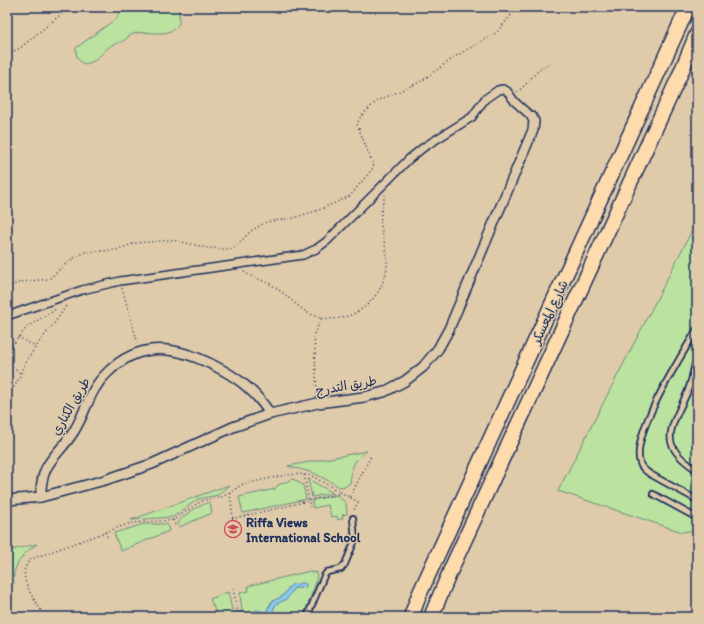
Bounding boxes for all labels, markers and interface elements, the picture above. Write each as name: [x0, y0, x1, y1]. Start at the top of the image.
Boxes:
street label: شارع المعسكر: [528, 278, 573, 348]
street label: طريق التدرج: [314, 373, 378, 400]
street label: طريق الكناري: [48, 375, 95, 439]
place label: Riffa Views International School: [246, 515, 361, 545]
school or university icon: Riffa Views International School: [223, 519, 243, 539]

